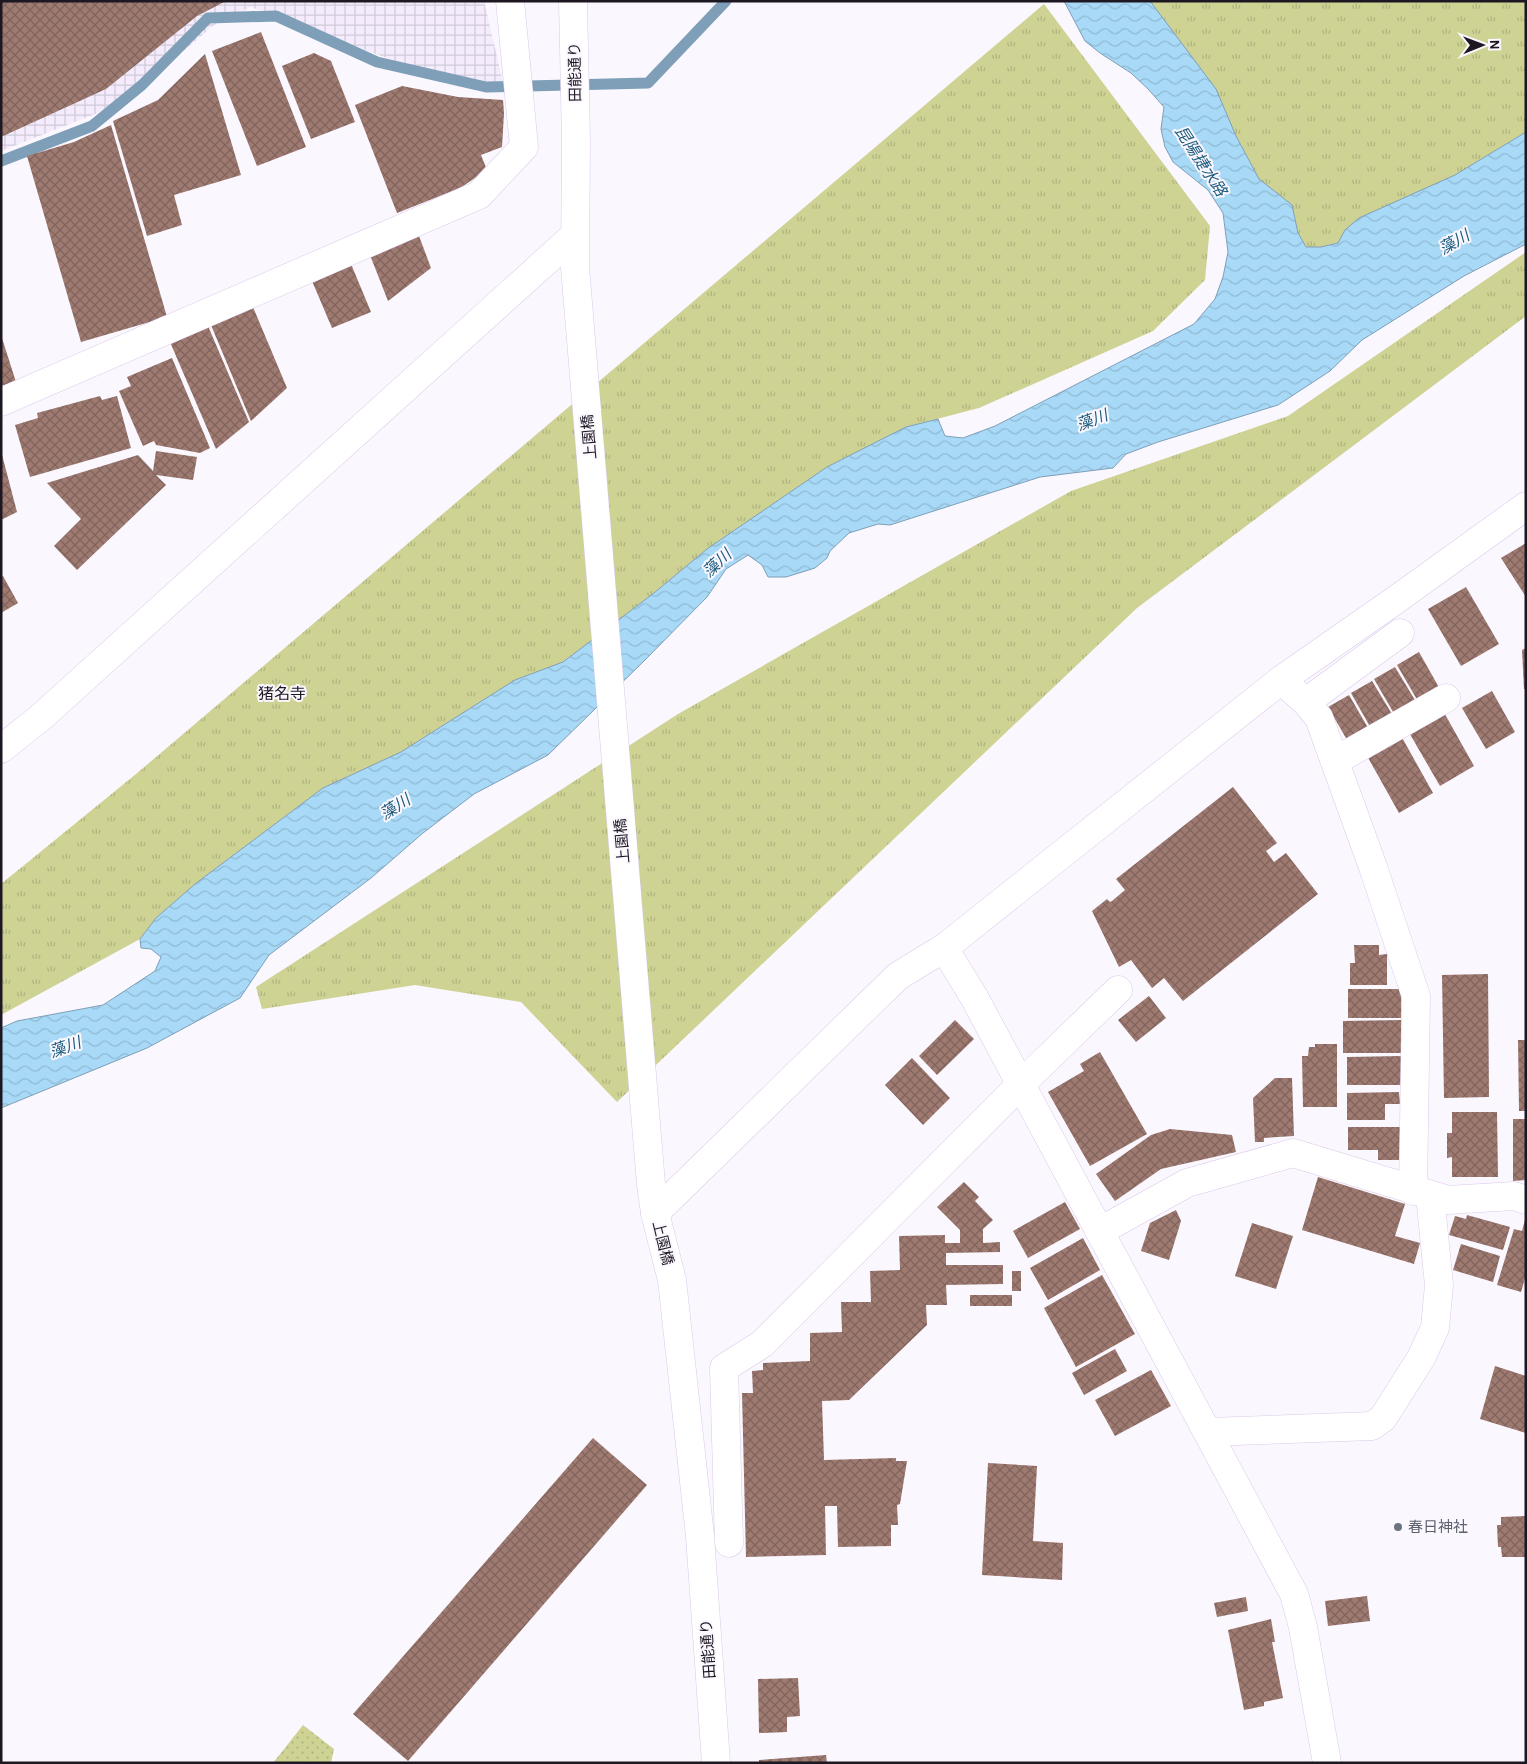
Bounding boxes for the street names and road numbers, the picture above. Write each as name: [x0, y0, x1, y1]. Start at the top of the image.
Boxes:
street label: 田能通り: [565, 42, 585, 102]
street label: 上園橋: [578, 414, 600, 460]
street label: 上園橋: [611, 818, 633, 864]
street label: 上園橋: [649, 1219, 677, 1267]
street label: 田能通り: [697, 1618, 719, 1680]

